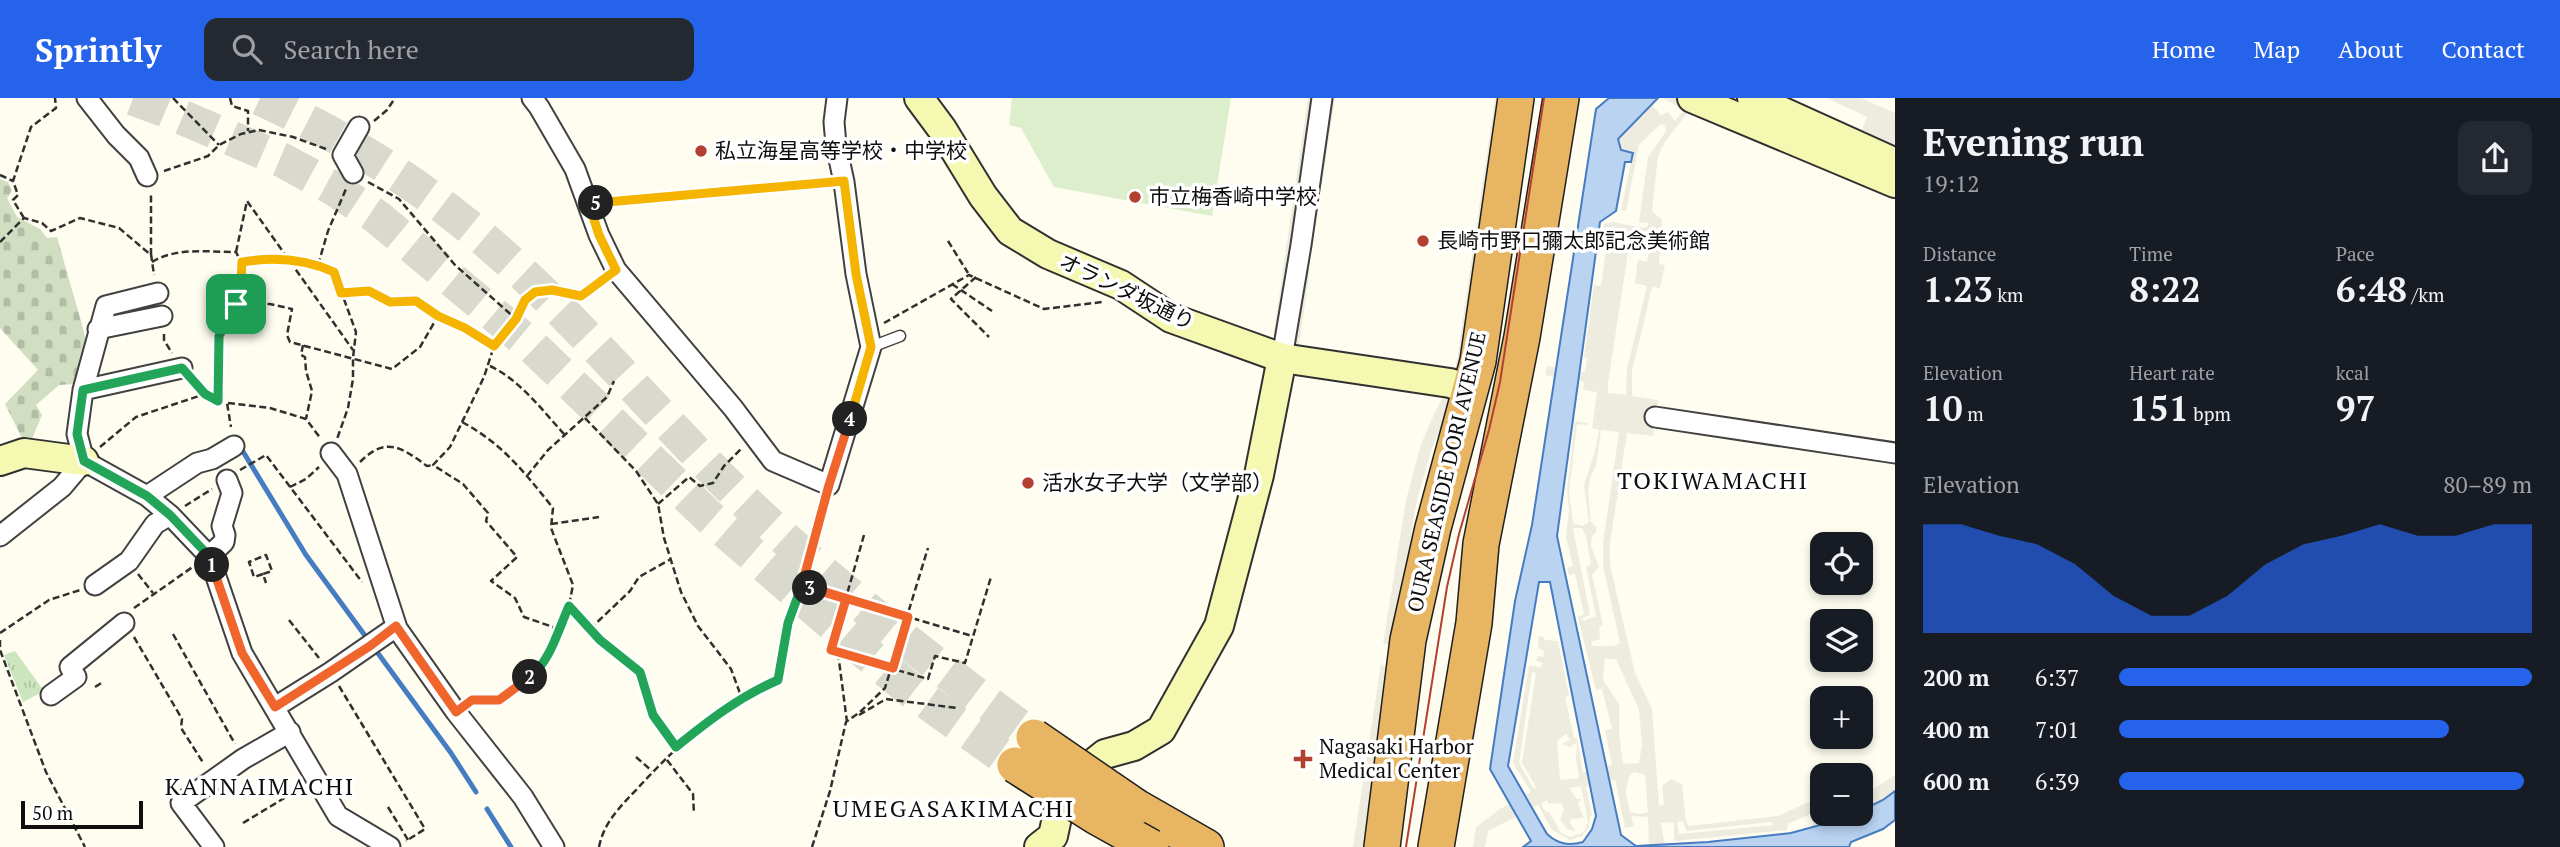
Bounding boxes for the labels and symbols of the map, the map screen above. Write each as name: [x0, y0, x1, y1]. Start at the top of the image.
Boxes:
place label: 私立海星高等学校・中学校: [715, 136, 967, 164]
marker: 私立海星高等学校・中学校: [693, 143, 709, 159]
place label: 市立梅香崎中学校: [1149, 182, 1317, 210]
pin: 5: [578, 186, 614, 220]
marker: 市立梅香崎中学校: [1127, 189, 1143, 205]
place label: 長崎市野口彌太郎記念美術館: [1437, 226, 1710, 254]
marker: 長崎市野口彌太郎記念美術館: [1415, 233, 1431, 249]
street label: オランダ坂通り: [1055, 246, 1200, 336]
pin: [206, 274, 266, 334]
street label: OURA SEASIDE DORI AVENUE: [1400, 329, 1492, 615]
pin: 4: [832, 402, 868, 436]
district label: TOKIWAMACHI: [1617, 464, 1809, 496]
place label: 活水女子大学（文学部）: [1042, 468, 1273, 496]
marker: 活水女子大学（文学部）: [1020, 475, 1036, 491]
pin: 1: [194, 547, 230, 582]
pin: 3: [792, 570, 828, 606]
pin: 2: [512, 660, 548, 694]
place label: Nagasaki Harbor Medical Center: [1319, 732, 1474, 784]
marker: Nagasaki Harbor Medical Center: [1293, 749, 1313, 769]
district label: KANNAIMACHI: [165, 770, 355, 802]
district label: UMEGASAKIMACHI: [833, 792, 1075, 824]
scale bar: [21, 798, 144, 830]

